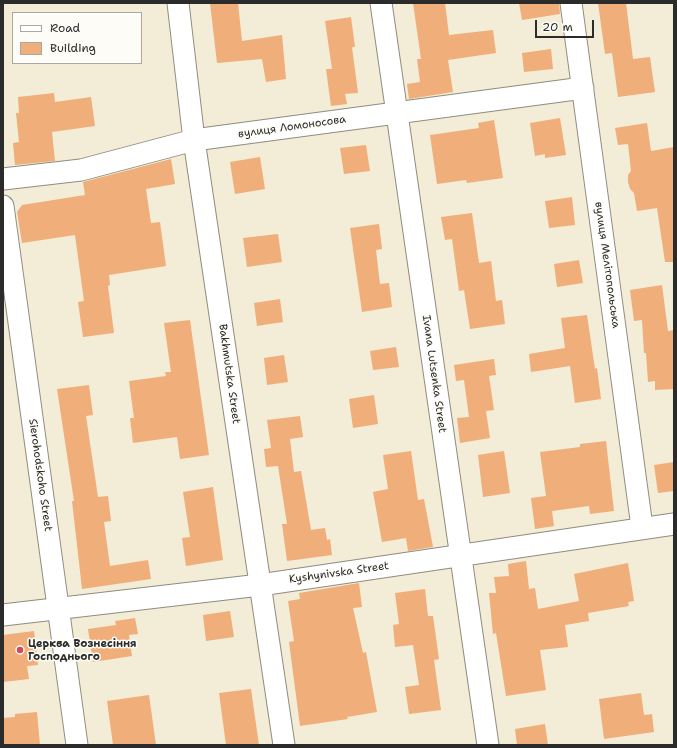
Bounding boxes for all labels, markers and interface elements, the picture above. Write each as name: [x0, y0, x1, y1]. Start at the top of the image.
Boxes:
legend: [12, 12, 142, 64]
scale bar: [537, 12, 596, 38]
text: 20 m: [542, 19, 573, 35]
text: Road: [50, 20, 80, 36]
text: Building: [50, 40, 96, 56]
street label: вулиця Ломоносова: [237, 113, 347, 141]
street label: вулиця Мелітопольська: [592, 201, 622, 329]
street label: Ivana Lutsenka Street: [419, 314, 449, 434]
street label: Bakhmutska Street: [215, 323, 243, 425]
street label: Sierohodskoho Street: [26, 418, 54, 532]
street label: Kyshynivska Street: [288, 559, 390, 587]
place label: Церква Вознесіння Господнього: [28, 637, 137, 663]
marker: Церква Вознесіння Господнього: [15, 645, 25, 655]

